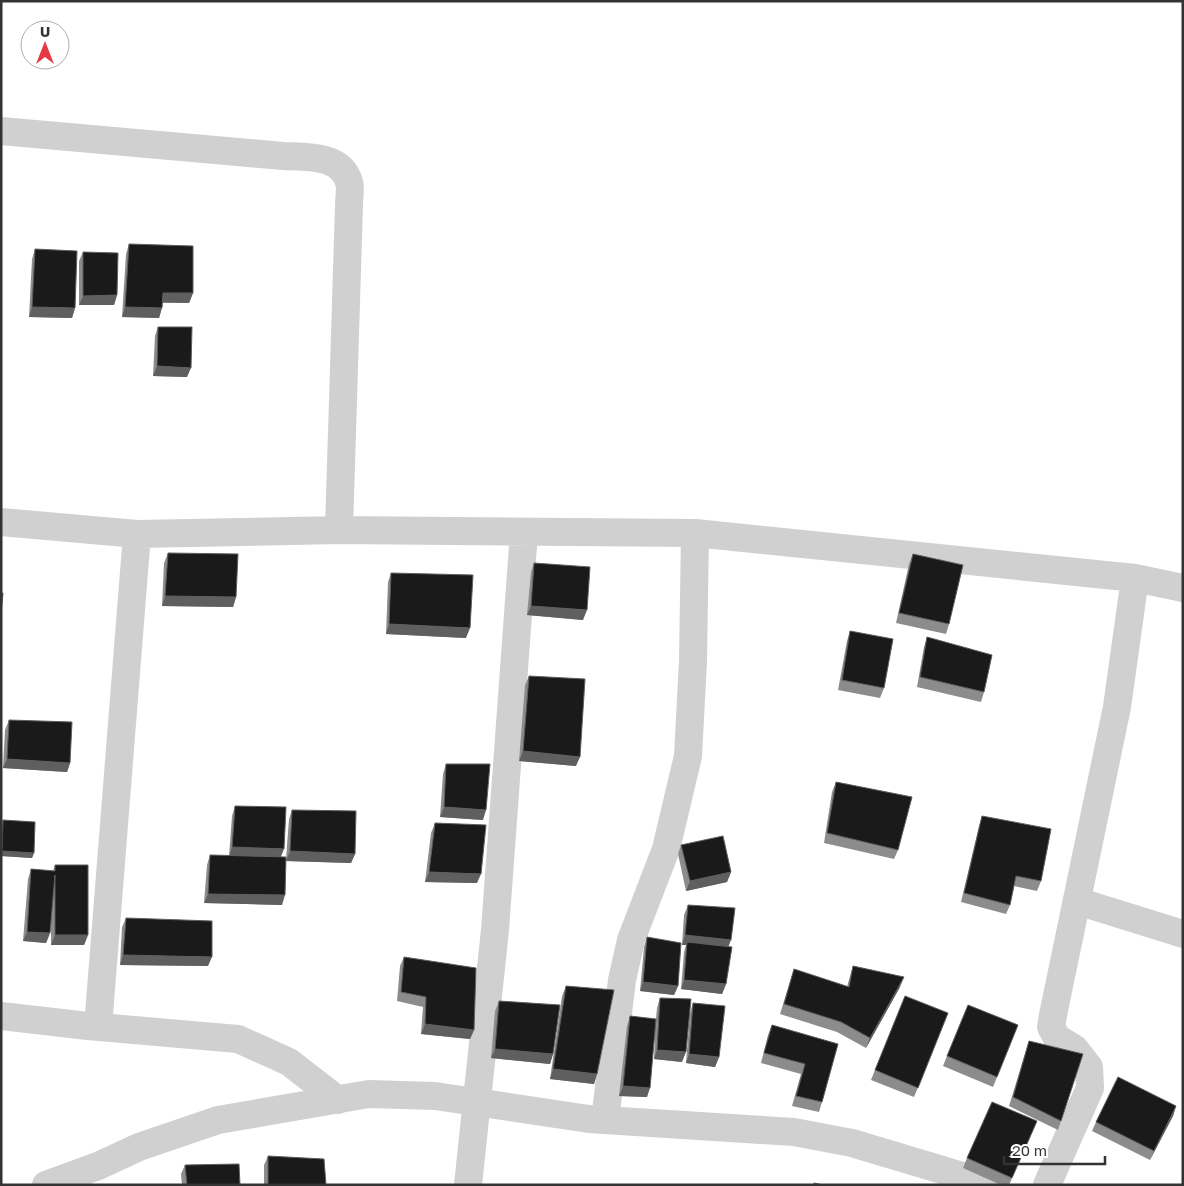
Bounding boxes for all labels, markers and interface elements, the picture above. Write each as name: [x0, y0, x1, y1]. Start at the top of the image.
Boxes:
north arrow: [20, 20, 70, 70]
text: U: [40, 23, 50, 40]
scale bar: [1004, 1134, 1105, 1166]
text: 20 m: [1012, 1141, 1047, 1159]

